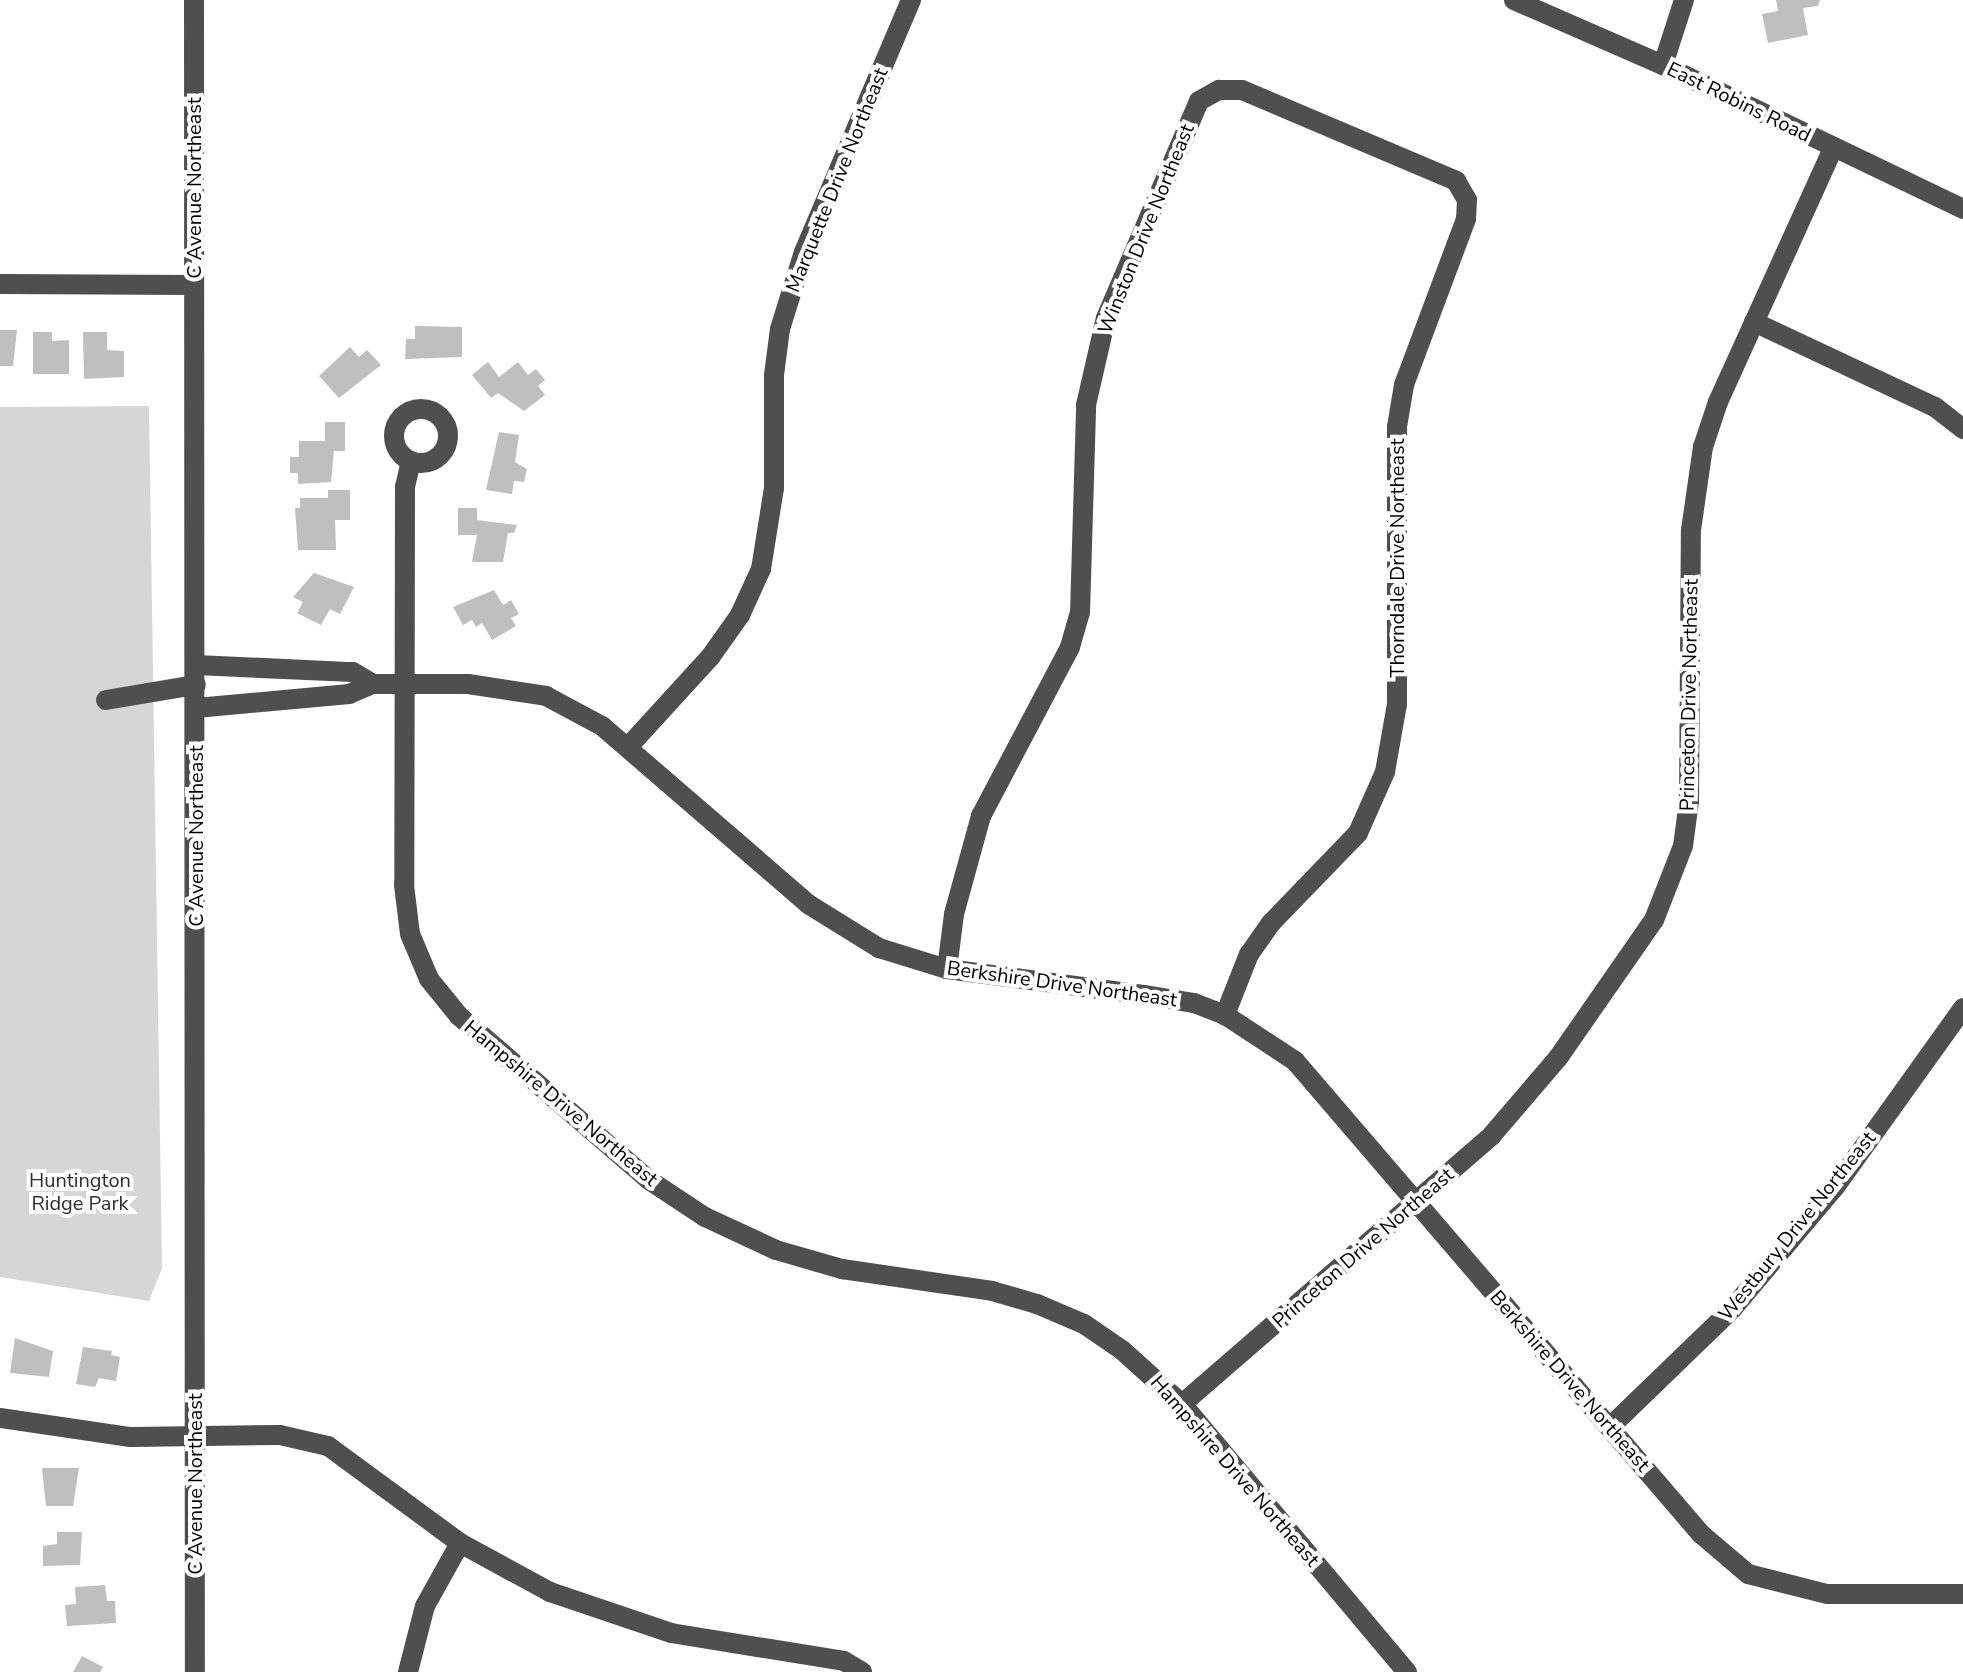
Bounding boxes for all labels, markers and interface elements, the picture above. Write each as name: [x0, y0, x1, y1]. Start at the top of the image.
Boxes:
street label: East Robins Road: [1663, 57, 1815, 147]
street label: Marquette Drive Northeast: [781, 64, 893, 296]
street label: C Avenue Northeast: [182, 97, 206, 279]
street label: Winston Drive Northeast: [1093, 120, 1199, 338]
street label: Thorndale Drive Northeast: [1385, 438, 1409, 678]
street label: Princeton Drive Northeast: [1675, 579, 1703, 811]
street label: C Avenue Northeast: [184, 745, 208, 927]
street label: Berkshire Drive Northeast: [946, 956, 1178, 1012]
street label: Hampshire Drive Northeast: [459, 1015, 663, 1191]
street label: Westbury Drive Northeast: [1713, 1127, 1881, 1325]
street label: Princeton Drive Northeast: [1268, 1163, 1458, 1333]
park label: Huntington Ridge Park: [29, 1169, 131, 1216]
street label: Berkshire Drive Northeast: [1485, 1286, 1655, 1476]
street label: Hampshire Drive Northeast: [1145, 1371, 1325, 1571]
street label: C Avenue Northeast: [183, 1393, 207, 1575]

